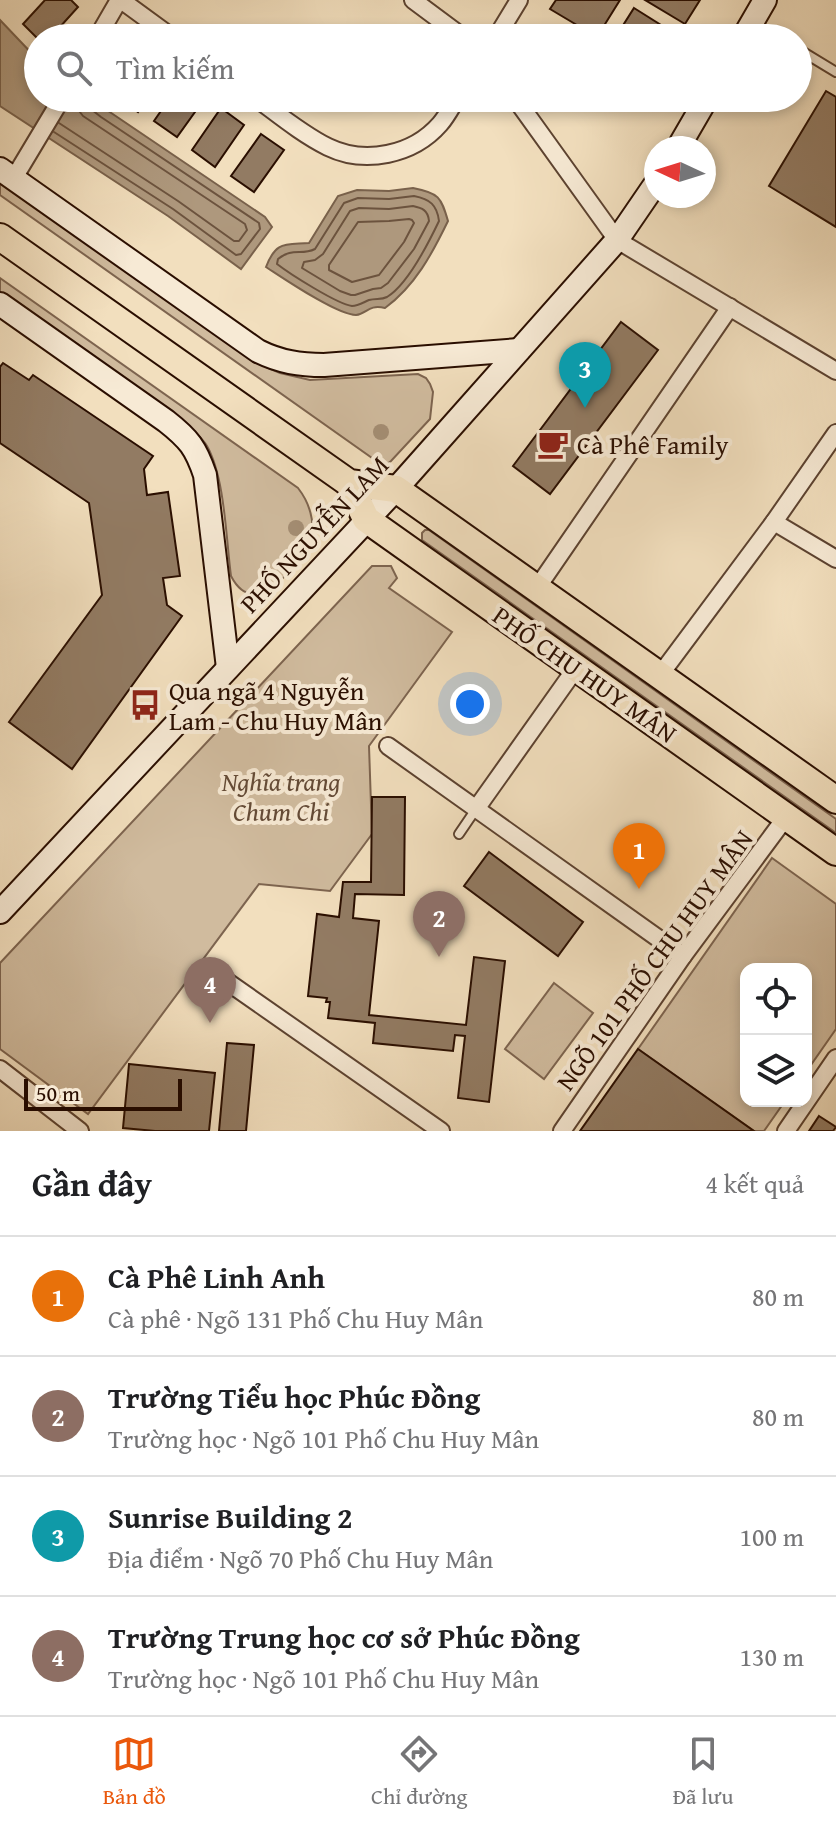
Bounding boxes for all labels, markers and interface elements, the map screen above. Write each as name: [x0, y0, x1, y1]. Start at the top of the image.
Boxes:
search box: [24, 24, 812, 112]
icon: search: [52, 46, 96, 90]
text: Tìm kiếm: [116, 46, 235, 90]
north arrow: [644, 136, 716, 208]
pin: 3: [559, 342, 611, 408]
place label: Cà Phê Family: [577, 425, 728, 464]
cafe icon: Cà Phê Family: [536, 427, 570, 461]
street label: PHỐ NGUYỄN LAM: [230, 446, 398, 622]
street label: PHỐ CHU HUY MÂN: [485, 596, 685, 752]
place label: Qua ngã 4 Nguyễn Lam - Chu Huy Mân: [169, 671, 383, 740]
your location: [450, 684, 490, 724]
bus stop icon: Qua ngã 4 Nguyễn Lam - Chu Huy Mân: [128, 688, 162, 722]
park label: Nghĩa trang Chum Chi: [221, 762, 341, 831]
pin: 1: [613, 823, 665, 889]
street label: NGÕ 101 PHỐ CHU HUY MÂN: [549, 824, 759, 1096]
pin: 2: [413, 891, 465, 957]
pin: 4: [184, 957, 236, 1023]
map controls: [740, 963, 812, 1107]
button: locate: [740, 963, 812, 1035]
button: layers: [740, 1035, 812, 1107]
scale bar: [24, 1075, 182, 1111]
text: 50 m: [36, 1077, 80, 1109]
text: Gần đây: [32, 1159, 152, 1208]
text: 4 kết quả: [705, 1164, 804, 1203]
text: Cà Phê Linh Anh: [108, 1255, 325, 1299]
text: 1: [51, 1277, 65, 1316]
text: 80 m: [752, 1277, 804, 1316]
text: Cà phê · Ngõ 131 Phố Chu Huy Mân: [108, 1299, 483, 1338]
text: Trường Tiểu học Phúc Đồng: [108, 1375, 480, 1419]
text: 2: [51, 1397, 65, 1436]
text: 80 m: [752, 1397, 804, 1436]
text: Trường học · Ngõ 101 Phố Chu Huy Mân: [108, 1419, 539, 1458]
text: Sunrise Building 2: [108, 1495, 353, 1539]
text: 3: [51, 1517, 65, 1556]
text: 100 m: [739, 1517, 804, 1556]
text: Địa điểm · Ngõ 70 Phố Chu Huy Mân: [108, 1539, 493, 1578]
text: Trường Trung học cơ sở Phúc Đồng: [108, 1615, 580, 1659]
text: 4: [51, 1637, 65, 1676]
text: 130 m: [739, 1637, 804, 1676]
text: Trường học · Ngõ 101 Phố Chu Huy Mân: [108, 1659, 539, 1698]
tab: Bản đồ: [103, 1732, 166, 1812]
tab: Chỉ đường: [371, 1732, 467, 1812]
tab: Đã lưu: [673, 1732, 733, 1812]

